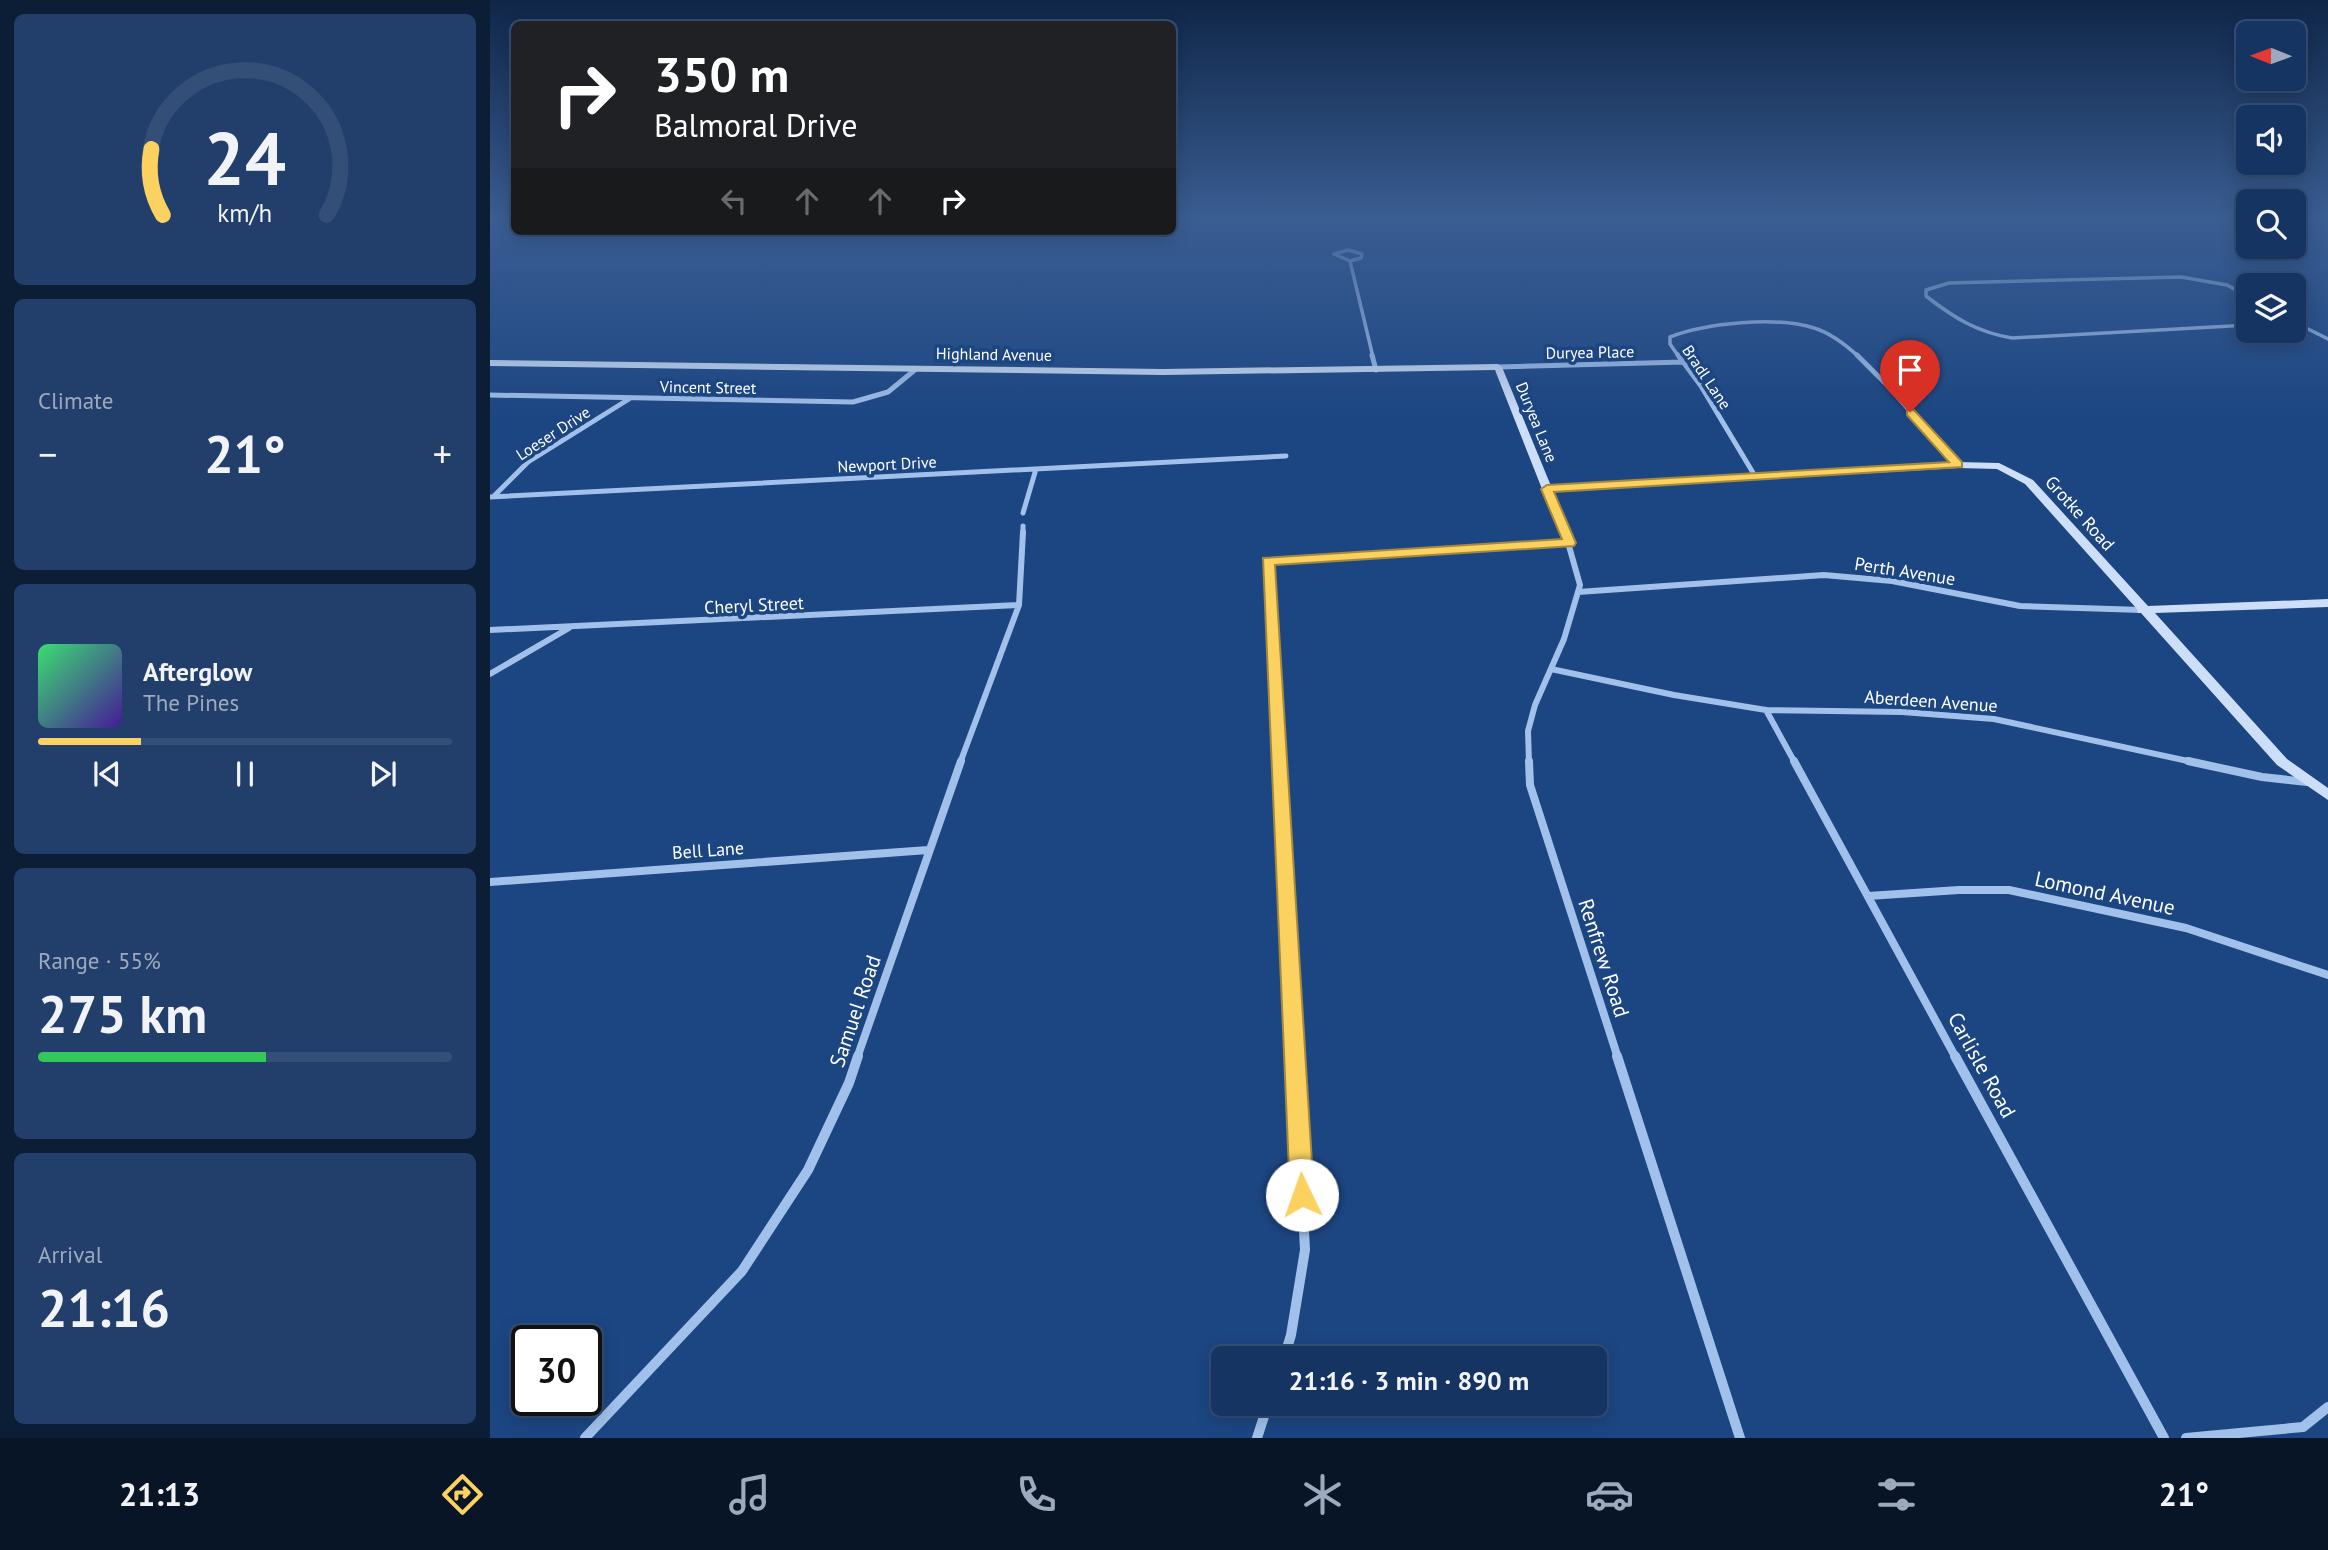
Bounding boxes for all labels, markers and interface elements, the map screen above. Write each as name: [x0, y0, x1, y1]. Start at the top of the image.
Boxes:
north arrow: [2236, 21, 2306, 91]
map controls: [2236, 21, 2306, 343]
text: 350 m: [654, 42, 789, 106]
icon: right: [539, 49, 630, 140]
text: Balmoral Drive: [654, 104, 857, 146]
button: sound: [2236, 105, 2306, 175]
text: 24: [204, 112, 286, 206]
icon: left: [715, 182, 753, 220]
icon: ahead: [788, 182, 826, 220]
icon: ahead: [861, 182, 899, 220]
icon: right: [934, 182, 972, 220]
button: search: [2236, 189, 2306, 259]
text: km/h: [218, 197, 272, 229]
button: layers: [2236, 273, 2306, 343]
pin: [1880, 340, 1940, 412]
street label: Duryea Place: [1545, 341, 1635, 363]
street label: Bradl Lane: [1678, 341, 1736, 413]
street label: Highland Avenue: [936, 343, 1052, 365]
icon: arrive: [1891, 351, 1929, 389]
street label: Vincent Street: [659, 376, 757, 398]
street label: Duryea Lane: [1512, 379, 1562, 465]
text: Climate: [38, 386, 113, 415]
street label: Loeser Drive: [512, 402, 594, 464]
text: 21°: [204, 420, 286, 487]
text: −: [38, 429, 57, 478]
text: +: [433, 429, 452, 478]
street label: Newport Drive: [837, 451, 937, 477]
street label: Grotke Road: [2040, 471, 2120, 555]
street label: Perth Avenue: [1853, 552, 1957, 590]
street label: Cheryl Street: [704, 591, 804, 619]
text: Afterglow: [143, 655, 252, 688]
street label: Aberdeen Avenue: [1864, 685, 1998, 717]
text: The Pines: [143, 688, 239, 717]
icon: previous: [88, 755, 126, 793]
icon: pause: [226, 755, 264, 793]
icon: next: [364, 755, 402, 793]
street label: Bell Lane: [671, 836, 745, 864]
street label: Lomond Avenue: [2033, 865, 2177, 921]
street label: Renfrew Road: [1572, 895, 1636, 1021]
text: Range · 55%: [38, 946, 161, 975]
street label: Samuel Road: [823, 951, 887, 1071]
text: 275 km: [38, 980, 207, 1047]
street label: Carlisle Road: [1942, 1007, 2022, 1123]
position arrow: [1265, 1158, 1339, 1232]
text: Arrival: [38, 1240, 102, 1269]
text: 21:16: [38, 1274, 170, 1341]
speed limit sign: 30: [511, 1325, 602, 1416]
text: 21:16 · 3 min · 890 m: [1289, 1364, 1529, 1397]
icon: directions: [438, 1470, 487, 1519]
icon: music: [725, 1470, 774, 1519]
icon: phone: [1012, 1470, 1061, 1519]
icon: climate: [1298, 1470, 1347, 1519]
icon: car: [1585, 1470, 1634, 1519]
icon: filters: [1872, 1470, 1921, 1519]
text: 21:13: [119, 1473, 200, 1515]
text: 21°: [2159, 1473, 2209, 1515]

